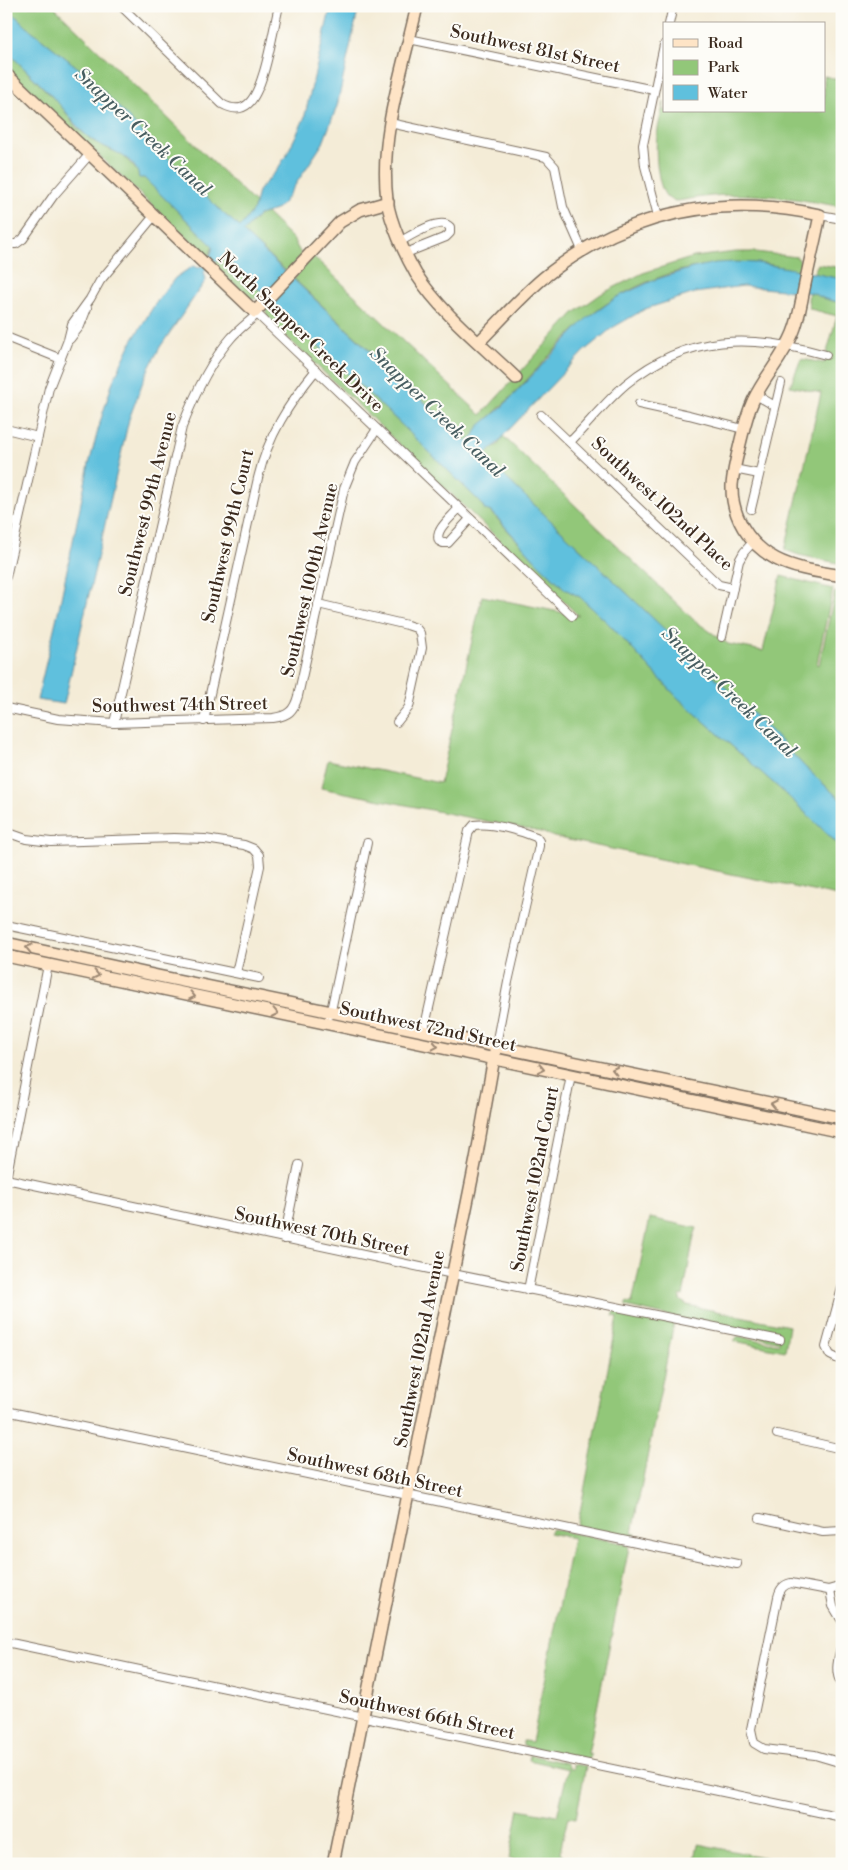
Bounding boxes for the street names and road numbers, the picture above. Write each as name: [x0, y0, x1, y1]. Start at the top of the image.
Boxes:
street label: Southwest 81st Street: [448, 20, 623, 78]
street label: North Snapper Creek Drive: [213, 247, 389, 417]
street label: Southwest 99th Avenue: [114, 409, 182, 599]
street label: Southwest 102nd Place: [586, 432, 738, 576]
street label: Southwest 99th Court: [197, 446, 259, 625]
street label: Southwest 100th Avenue: [276, 481, 344, 679]
street label: Southwest 74th Street: [92, 692, 269, 718]
street label: Southwest 72nd Street: [338, 997, 519, 1057]
street label: Southwest 102nd Court: [506, 1084, 564, 1274]
street label: Southwest 70th Street: [233, 1202, 412, 1262]
street label: Southwest 102nd Avenue: [390, 1248, 450, 1450]
street label: Southwest 68th Street: [285, 1443, 466, 1503]
street label: Southwest 66th Street: [337, 1685, 518, 1745]

